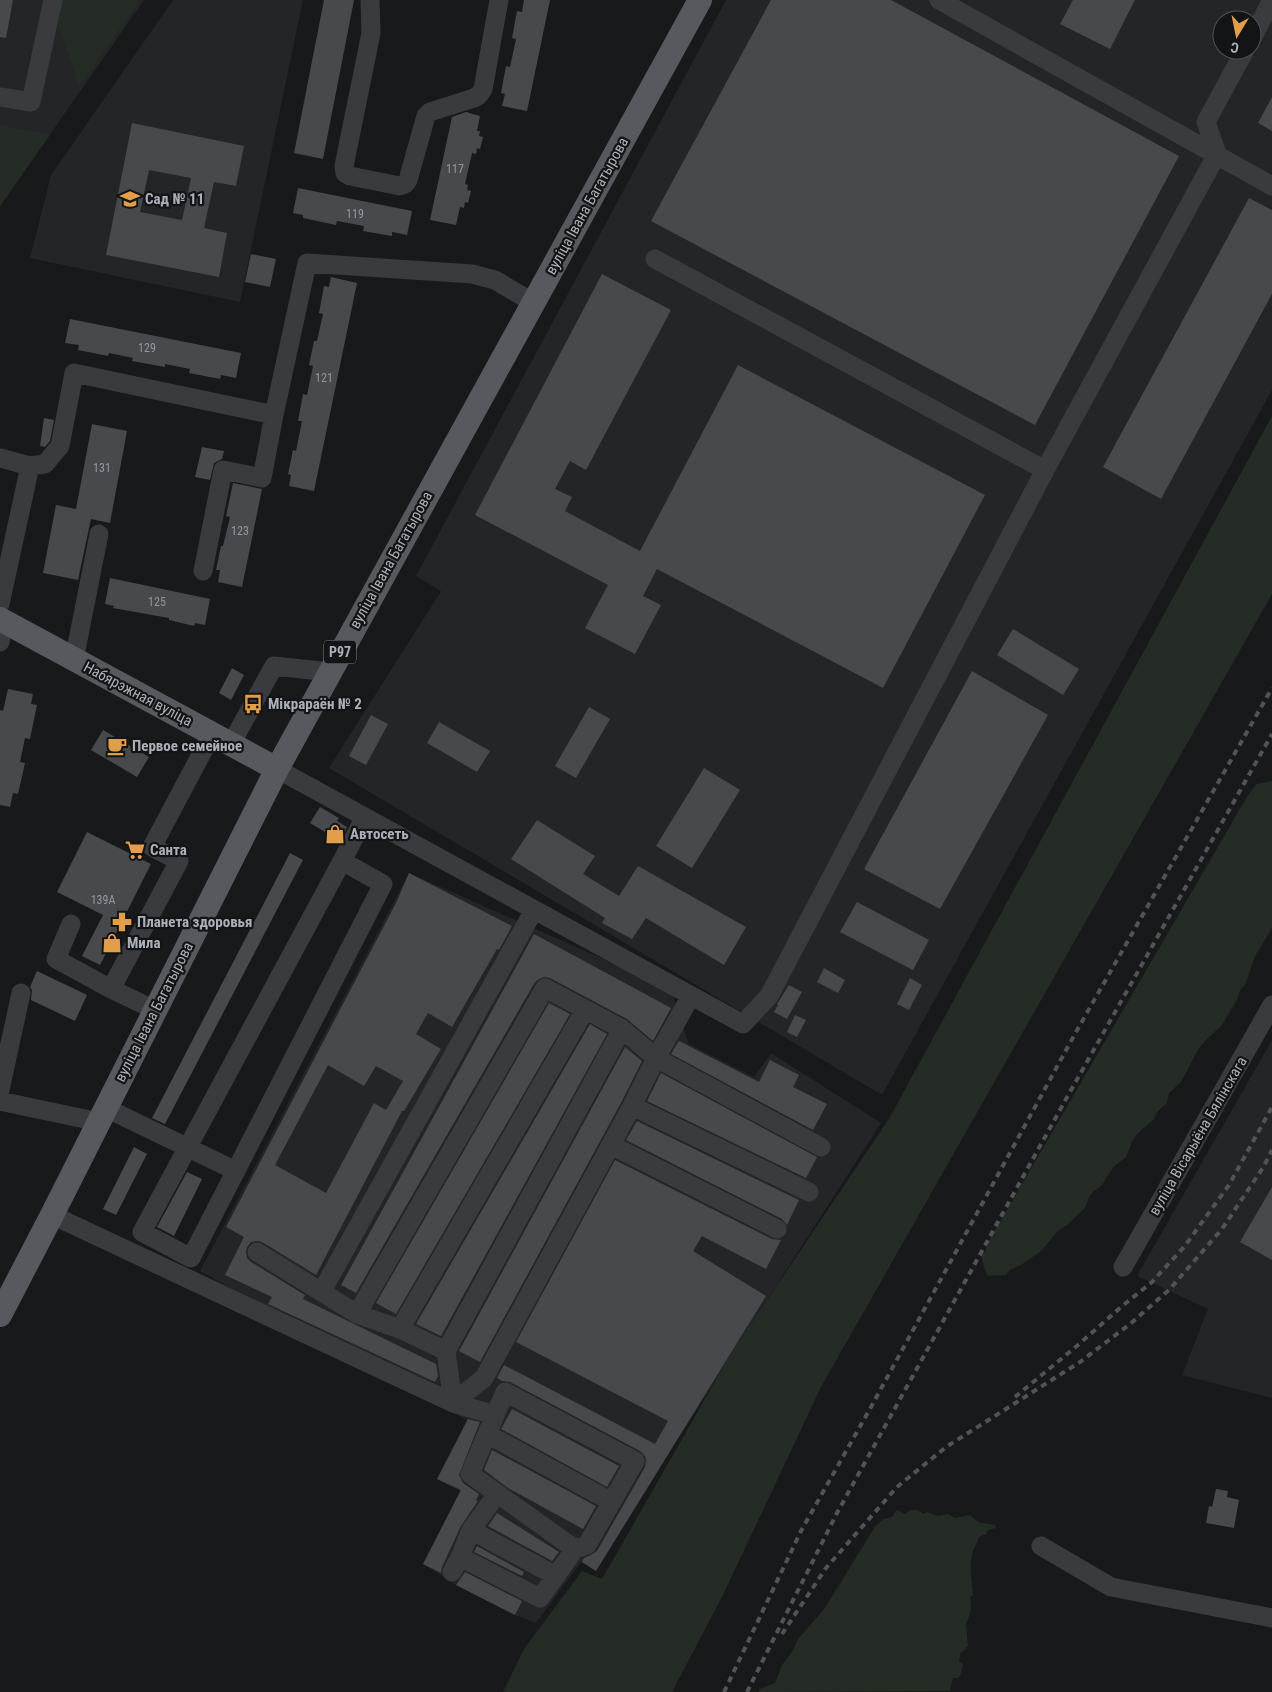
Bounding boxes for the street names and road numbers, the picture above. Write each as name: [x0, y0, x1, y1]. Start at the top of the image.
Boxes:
street label: вуліца Івана Багатырова: [542, 134, 632, 278]
street label: вуліца Івана Багатырова: [346, 488, 436, 632]
road number: Р97: [324, 640, 356, 664]
street label: Набярэжная вуліца: [81, 658, 195, 730]
street label: вуліца Івана Багатырова: [111, 939, 197, 1085]
street label: вуліца Вісарыёна Бялінскага: [1145, 1054, 1251, 1218]

